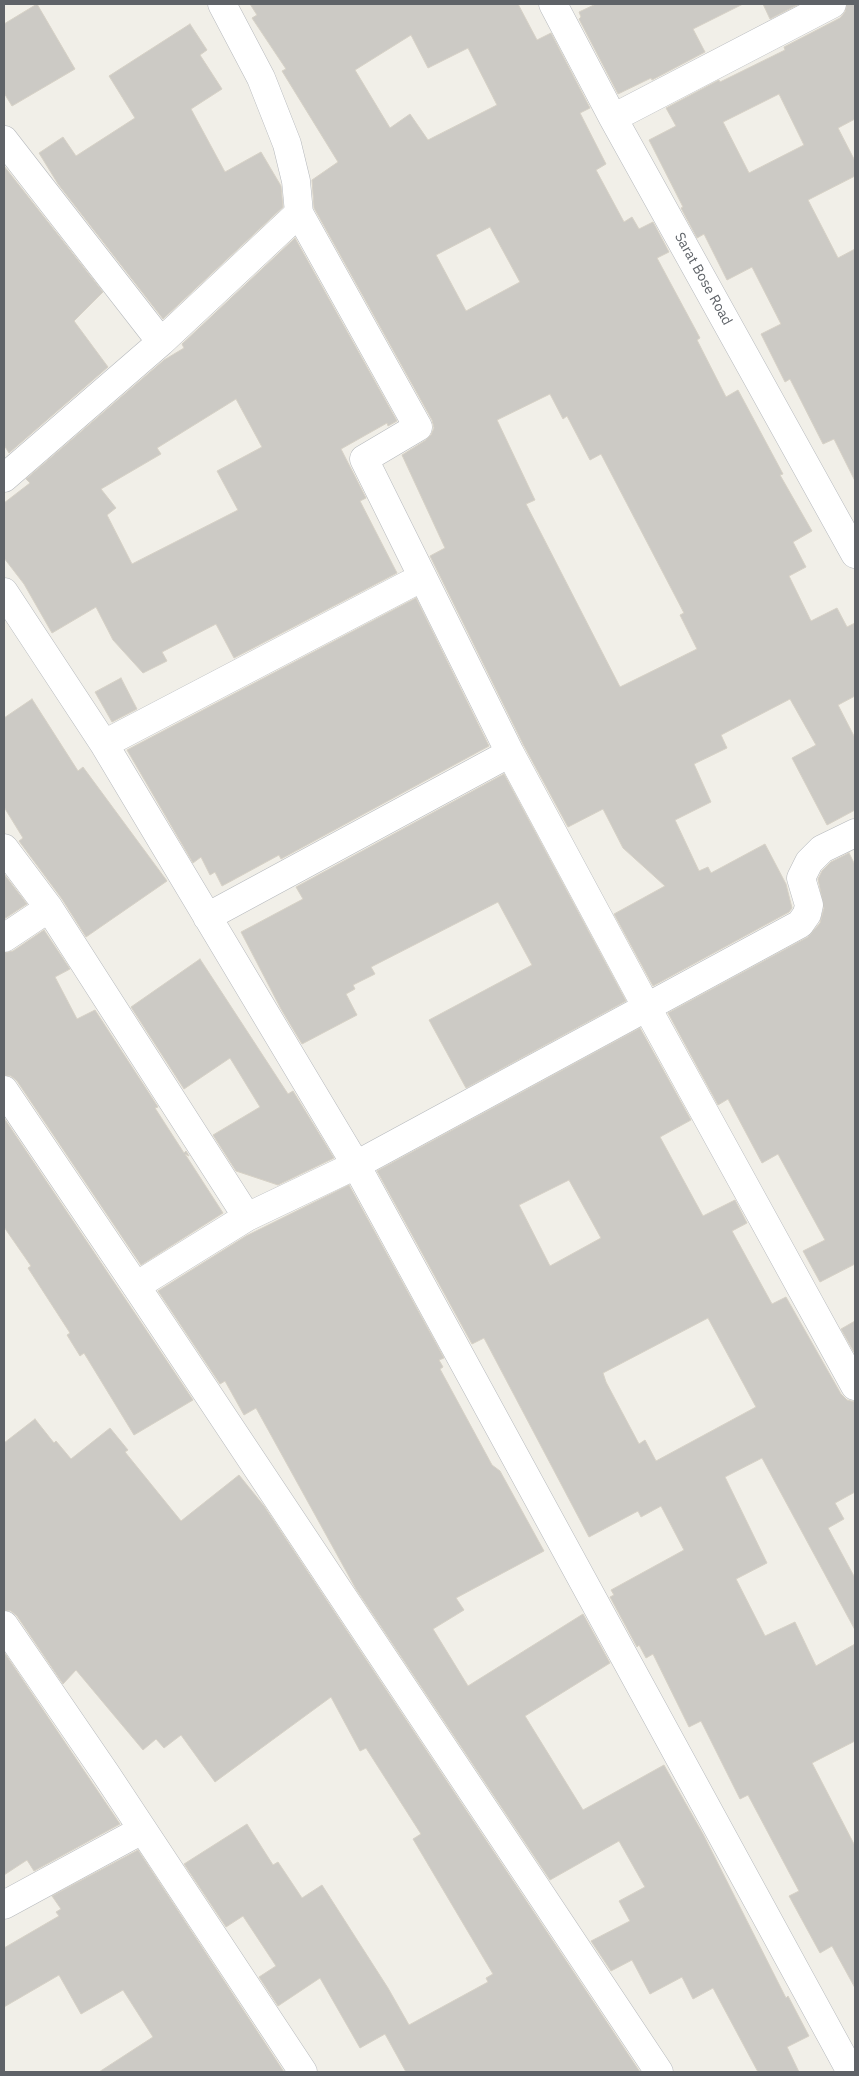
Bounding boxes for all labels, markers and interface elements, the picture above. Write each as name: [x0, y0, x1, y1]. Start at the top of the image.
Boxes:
street label: Sarat Bose Road: [671, 230, 735, 328]

